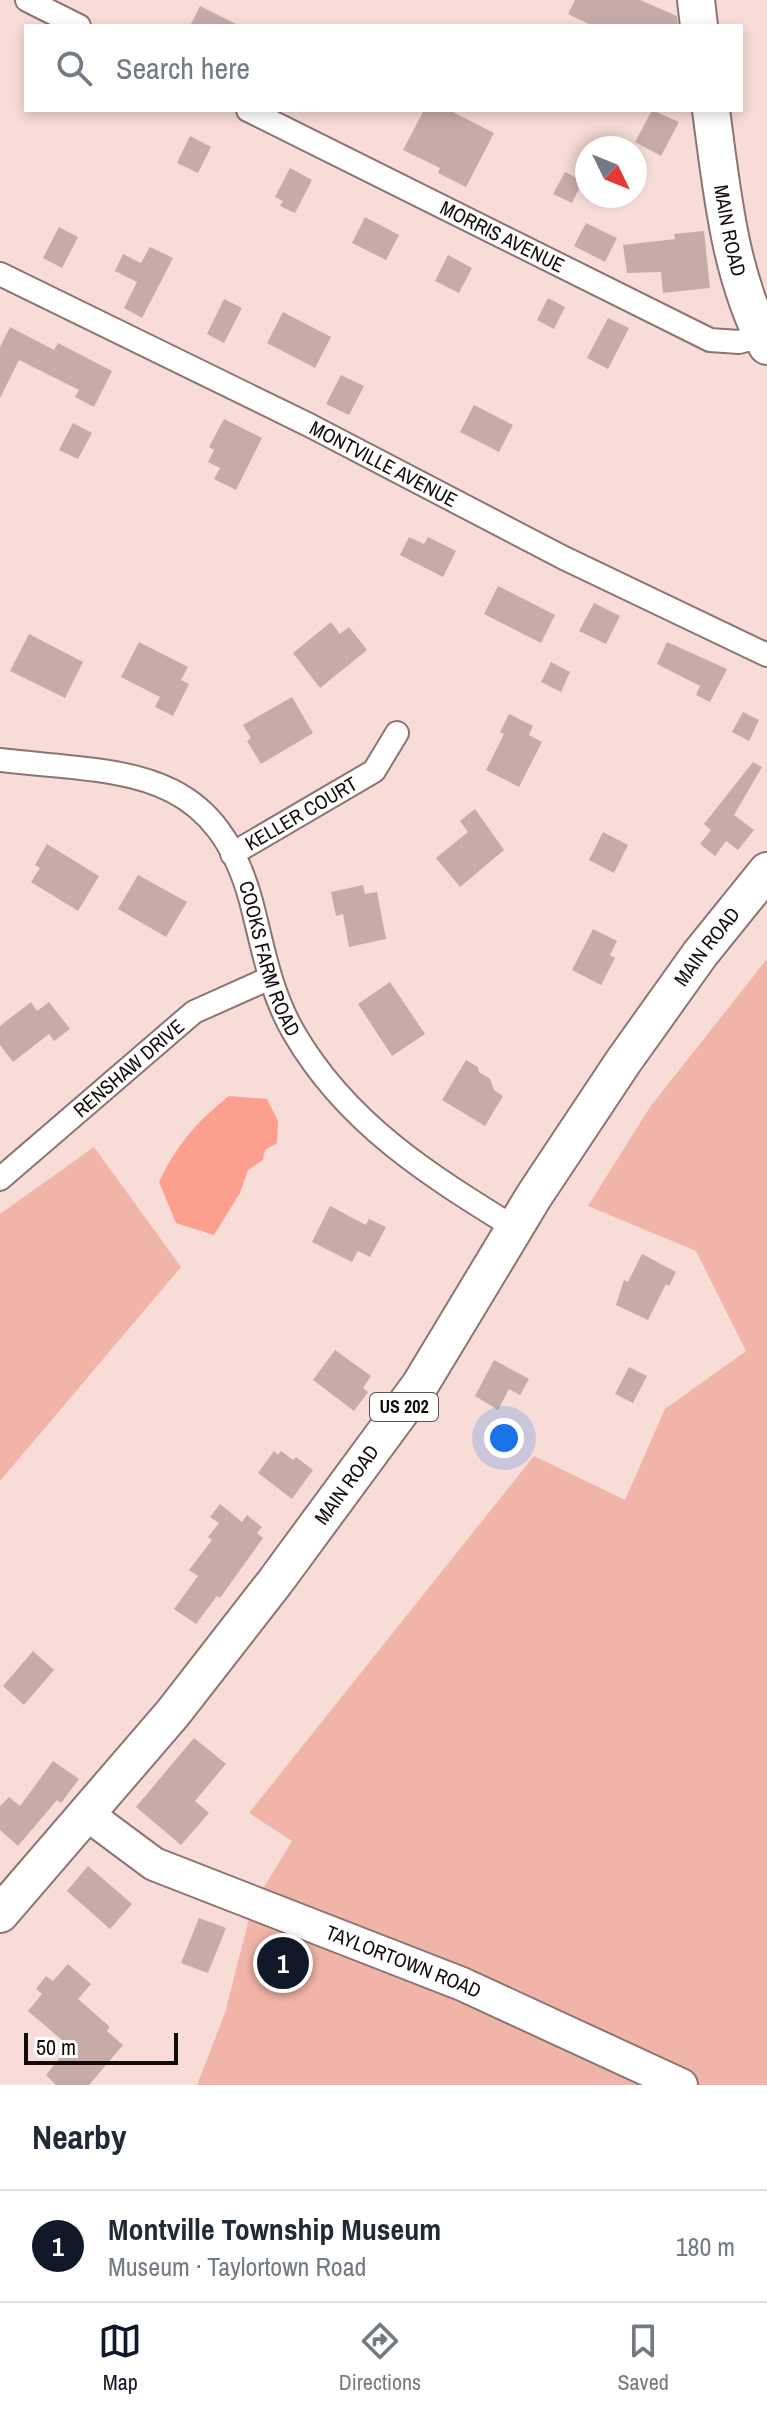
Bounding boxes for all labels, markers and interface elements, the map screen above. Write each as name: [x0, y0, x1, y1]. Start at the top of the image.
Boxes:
search box: [24, 24, 743, 112]
icon: search: [52, 46, 96, 90]
text: Search here: [116, 48, 250, 88]
north arrow: [575, 136, 647, 208]
street label: MAIN ROAD: [708, 183, 753, 279]
street label: MORRIS AVENUE: [436, 194, 569, 278]
street label: MONTVILLE AVENUE: [305, 414, 462, 513]
street label: KELLER COURT: [240, 770, 362, 857]
street label: COOKS FARM ROAD: [233, 877, 307, 1041]
street label: MAIN ROAD: [667, 901, 746, 991]
street label: RENSHAW DRIVE: [67, 1012, 190, 1123]
road number: US 202: [370, 1393, 438, 1421]
your location: [484, 1418, 524, 1458]
street label: MAIN ROAD: [308, 1439, 385, 1530]
street label: TAYLORTOWN ROAD: [322, 1918, 486, 2004]
pin: 1: [257, 1933, 309, 1993]
scale bar: [24, 2029, 178, 2065]
text: 50 m: [36, 2032, 76, 2062]
text: Nearby: [32, 2114, 127, 2160]
text: Montville Township Museum: [108, 2209, 441, 2249]
text: 1: [52, 2229, 64, 2264]
text: 180 m: [676, 2229, 735, 2264]
text: Museum · Taylortown Road: [108, 2249, 366, 2284]
tab: Map: [98, 2319, 142, 2397]
tab: Directions: [339, 2319, 421, 2397]
tab: Saved: [618, 2319, 669, 2397]

